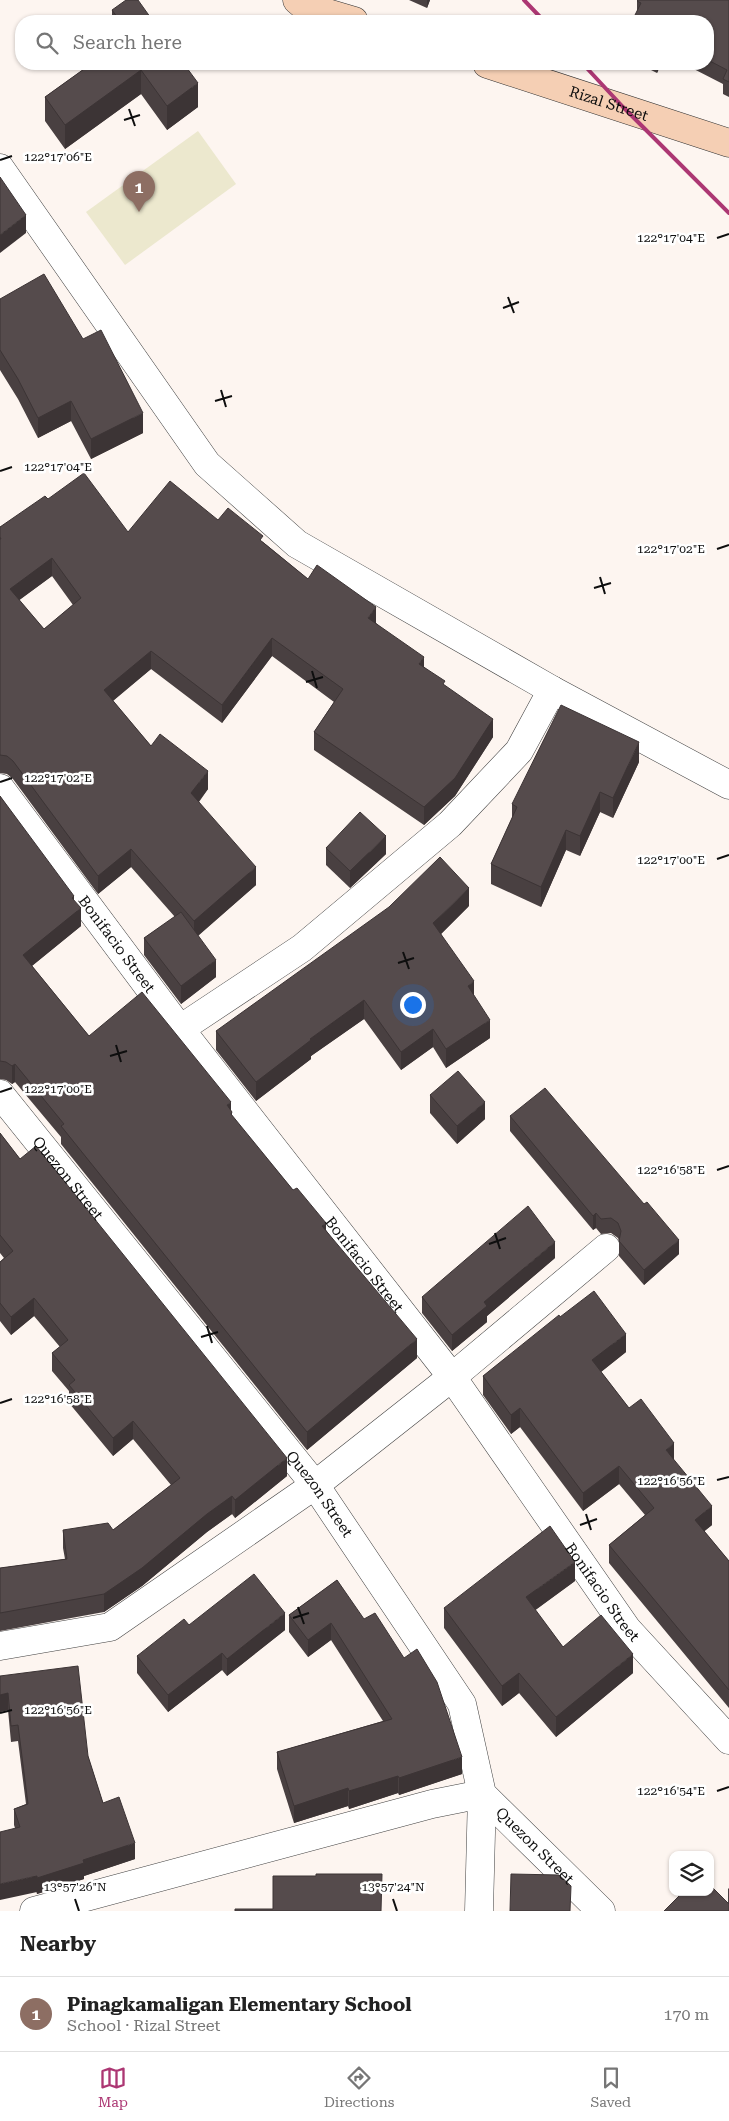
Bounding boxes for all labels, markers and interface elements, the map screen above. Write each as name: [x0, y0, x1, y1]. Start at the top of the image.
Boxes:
search box: [15, 15, 714, 70]
icon: search: [33, 29, 61, 57]
text: Search here: [73, 31, 182, 54]
street label: Rizal Street: [567, 82, 651, 125]
text: 122°17'06"E: [24, 150, 92, 164]
pin: 1: [123, 171, 155, 212]
text: 122°17'04"E: [637, 231, 705, 245]
text: 122°17'04"E: [24, 460, 92, 474]
text: 122°17'02"E: [637, 542, 705, 556]
text: 122°17'02"E: [24, 771, 92, 785]
text: 122°17'00"E: [637, 853, 705, 867]
street label: Bonifacio Street: [75, 892, 159, 997]
your location: [400, 992, 426, 1018]
text: 122°17'00"E: [24, 1082, 92, 1096]
street label: Quezon Street: [29, 1133, 107, 1224]
text: 122°16'58"E: [637, 1163, 705, 1177]
street label: Bonifacio Street: [321, 1213, 408, 1317]
text: 122°16'58"E: [24, 1392, 92, 1406]
street label: Quezon Street: [282, 1447, 357, 1541]
text: 122°16'56"E: [637, 1474, 705, 1488]
street label: Bonifacio Street: [561, 1540, 643, 1646]
text: 122°16'56"E: [24, 1703, 92, 1717]
text: 122°16'54"E: [637, 1784, 705, 1798]
street label: Quezon Street: [492, 1804, 578, 1888]
map controls: [669, 1851, 714, 1896]
button: layers: [669, 1851, 714, 1896]
text: 13°57'26"N: [43, 1880, 107, 1894]
text: 13°57'24"N: [361, 1880, 425, 1894]
text: Nearby: [20, 1932, 96, 1956]
text: Pinagkamaligan Elementary School: [67, 1993, 411, 2016]
text: 1: [32, 2005, 40, 2024]
text: 170 m: [663, 2005, 709, 2024]
text: School · Rizal Street: [67, 2016, 221, 2035]
tab: Map: [98, 2064, 128, 2110]
tab: Directions: [324, 2064, 394, 2110]
tab: Saved: [590, 2064, 631, 2110]

